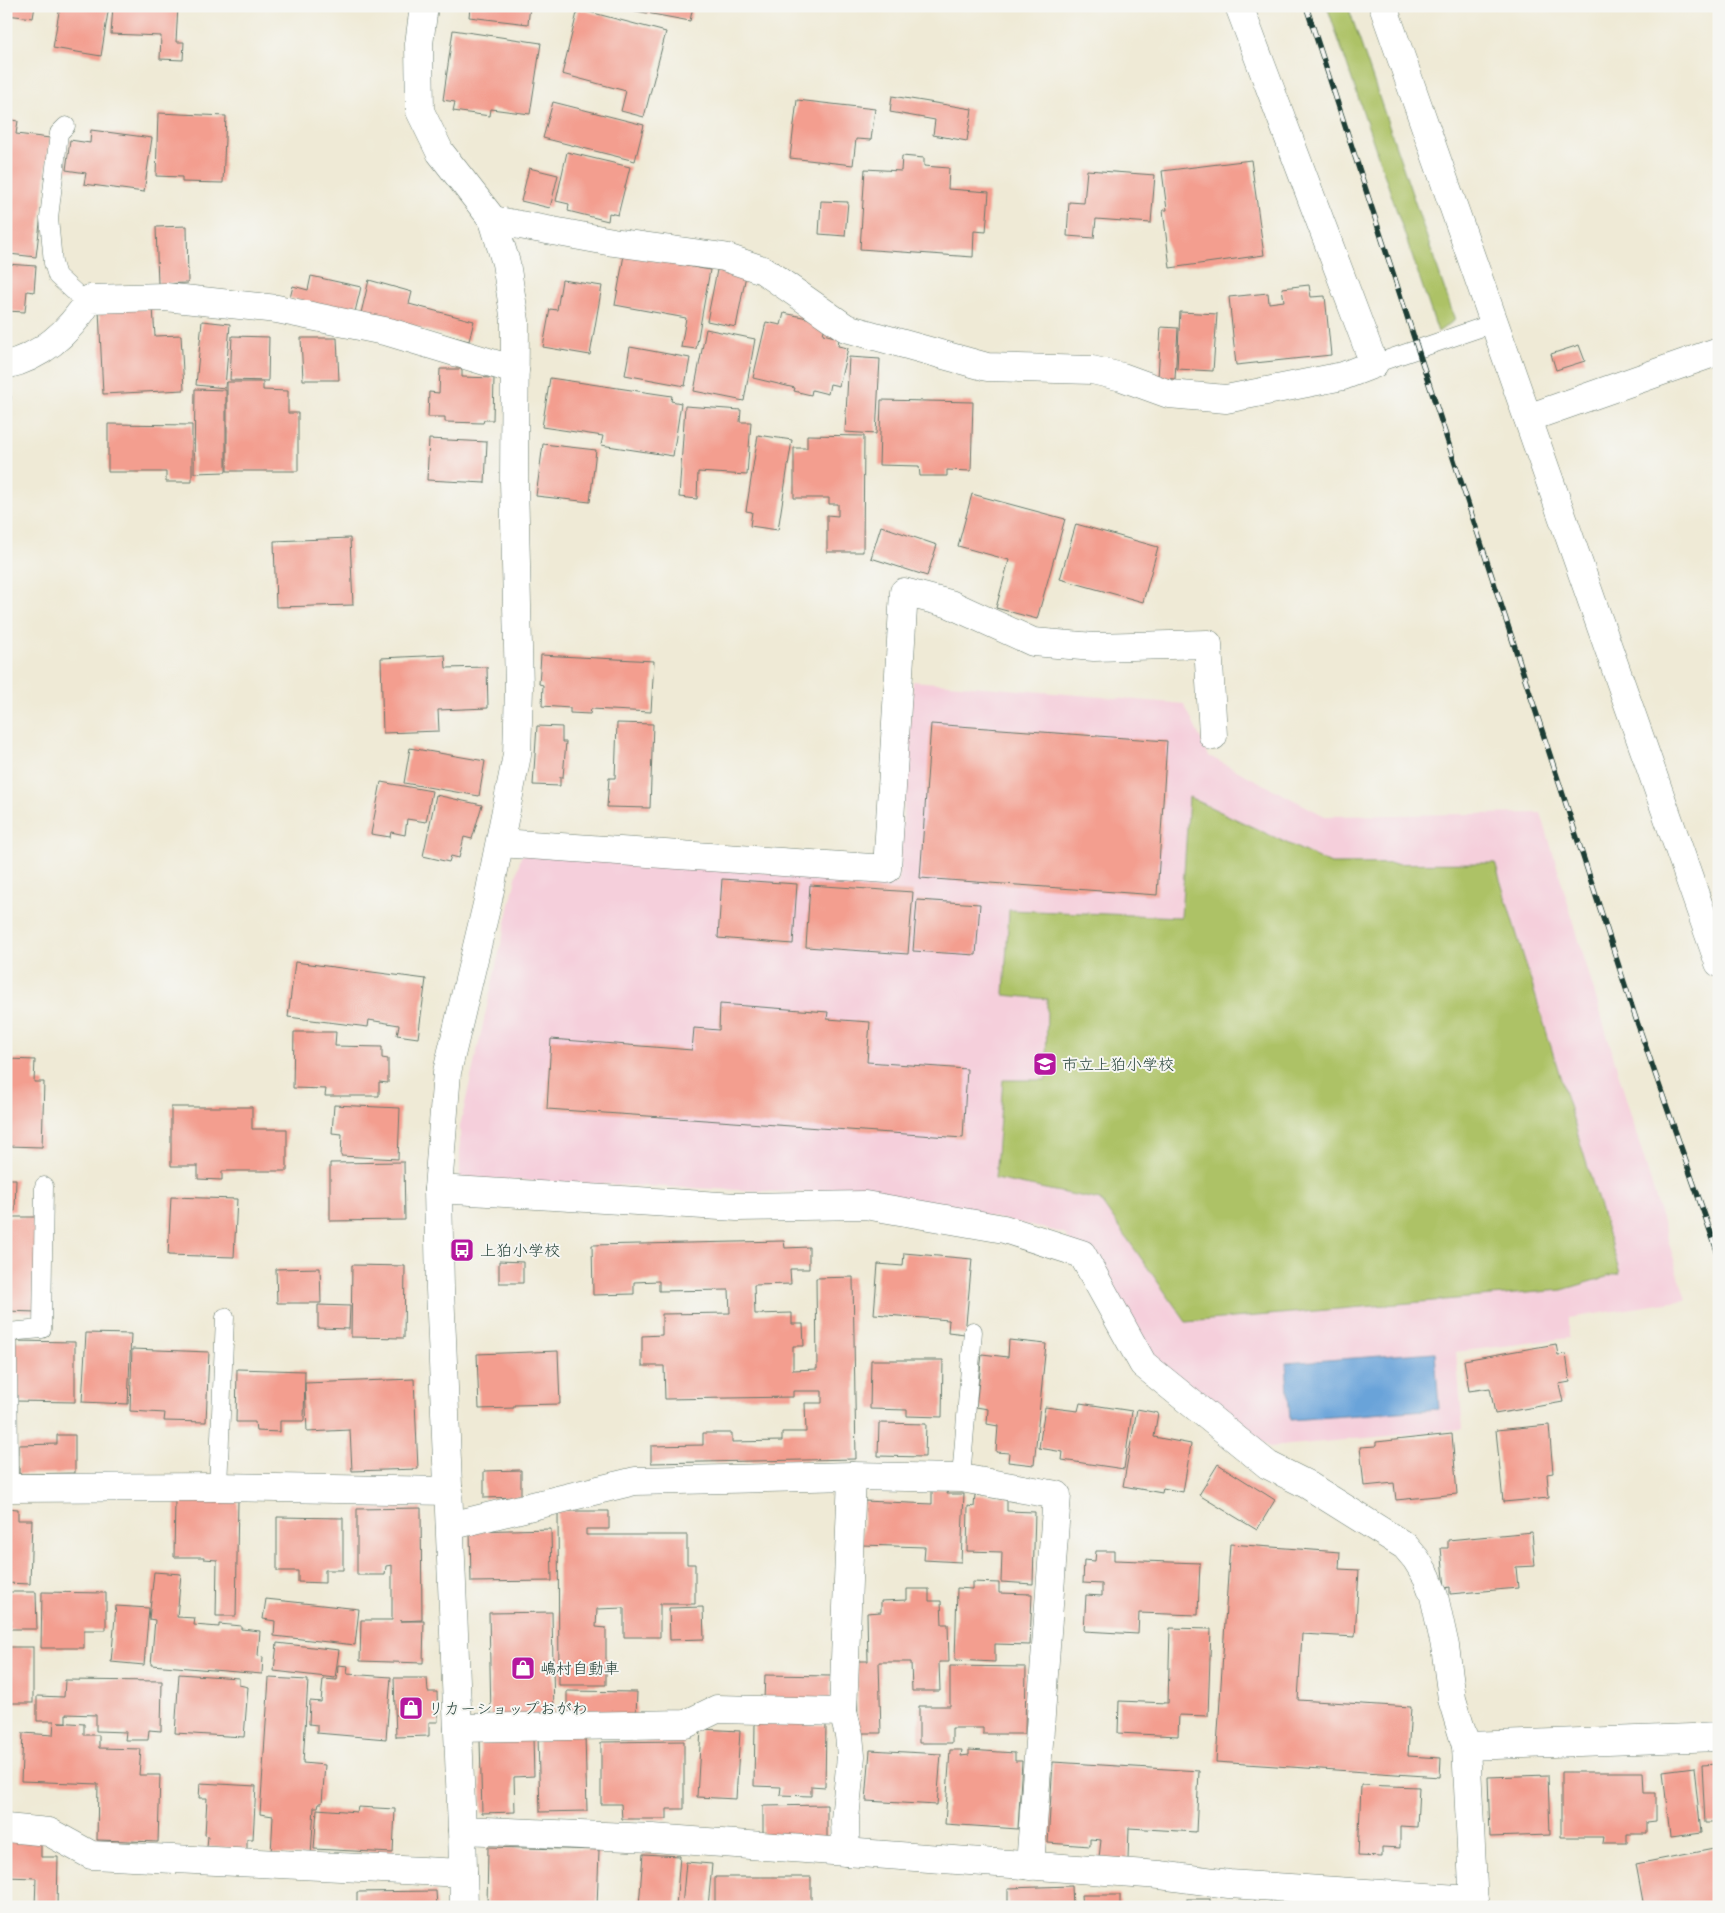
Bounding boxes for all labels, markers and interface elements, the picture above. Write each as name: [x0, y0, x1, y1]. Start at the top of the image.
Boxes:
school or university icon: 市立上狛小学校: [1032, 1051, 1058, 1077]
place label: 市立上狛小学校: [1062, 1055, 1174, 1075]
bus stop icon: 上狛小学校: [449, 1237, 475, 1263]
place label: 上狛小学校: [480, 1241, 560, 1261]
shop icon: 嶋村自動車: [510, 1655, 536, 1681]
place label: 嶋村自動車: [540, 1659, 620, 1679]
shop icon: リカーショップおがわ: [398, 1695, 424, 1721]
place label: リカーショップおがわ: [428, 1699, 588, 1719]

